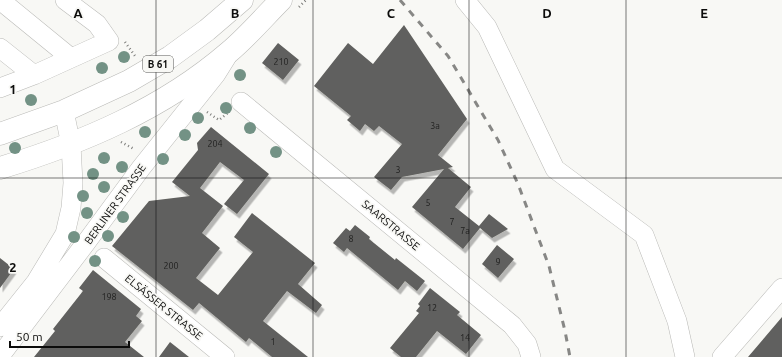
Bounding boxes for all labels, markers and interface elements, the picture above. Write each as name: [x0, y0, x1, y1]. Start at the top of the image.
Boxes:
text: A: [73, 6, 83, 20]
text: B: [231, 6, 240, 20]
text: C: [387, 6, 396, 20]
text: D: [542, 6, 552, 20]
text: E: [700, 6, 708, 20]
road number: B 61: [143, 56, 173, 72]
house number: 210: [273, 57, 289, 67]
text: 1: [9, 82, 17, 96]
house number: 3a: [430, 121, 440, 131]
house number: 204: [207, 139, 223, 149]
street label: BERLINER STRASSE: [82, 162, 148, 246]
house number: 3: [395, 165, 401, 175]
street label: SAARSTRASSE: [360, 197, 422, 253]
house number: 5: [425, 198, 431, 208]
house number: 7: [449, 217, 455, 227]
house number: 7a: [460, 226, 470, 236]
house number: 8: [348, 234, 354, 244]
house number: 9: [495, 257, 501, 267]
text: 2: [9, 260, 17, 274]
house number: 200: [163, 261, 179, 271]
street label: ELSÄSSER STRASSE: [123, 272, 205, 342]
house number: 198: [101, 292, 117, 302]
house number: 12: [427, 303, 437, 313]
scale bar: [10, 323, 129, 349]
text: 50 m: [16, 330, 43, 343]
house number: 14: [460, 333, 470, 343]
house number: 1: [270, 337, 276, 347]

